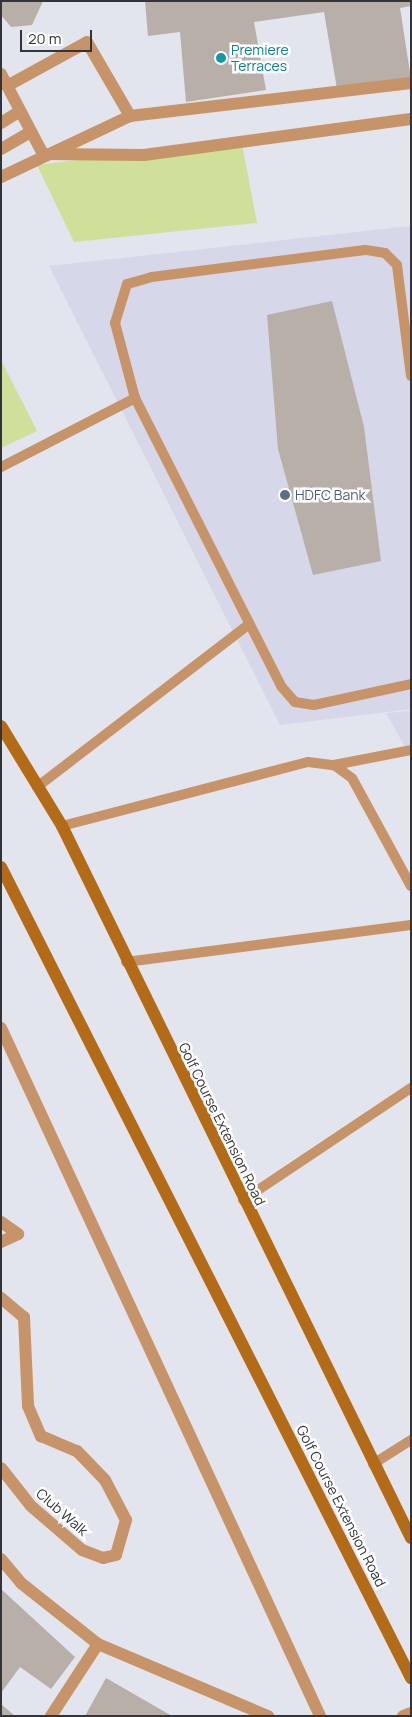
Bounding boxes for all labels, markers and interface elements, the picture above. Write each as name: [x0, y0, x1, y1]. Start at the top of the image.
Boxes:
scale bar: [22, 20, 95, 52]
text: 20 m: [28, 28, 61, 49]
place label: Premiere Terraces: [231, 42, 289, 74]
marker: Premiere Terraces: [215, 52, 227, 64]
place label: HDFC Bank: [295, 487, 365, 503]
marker: HDFC Bank: [279, 489, 291, 501]
street label: Golf Course Extension Road: [175, 1040, 269, 1208]
street label: Golf Course Extension Road: [293, 1422, 389, 1590]
street label: Club Walk: [33, 1485, 91, 1539]

